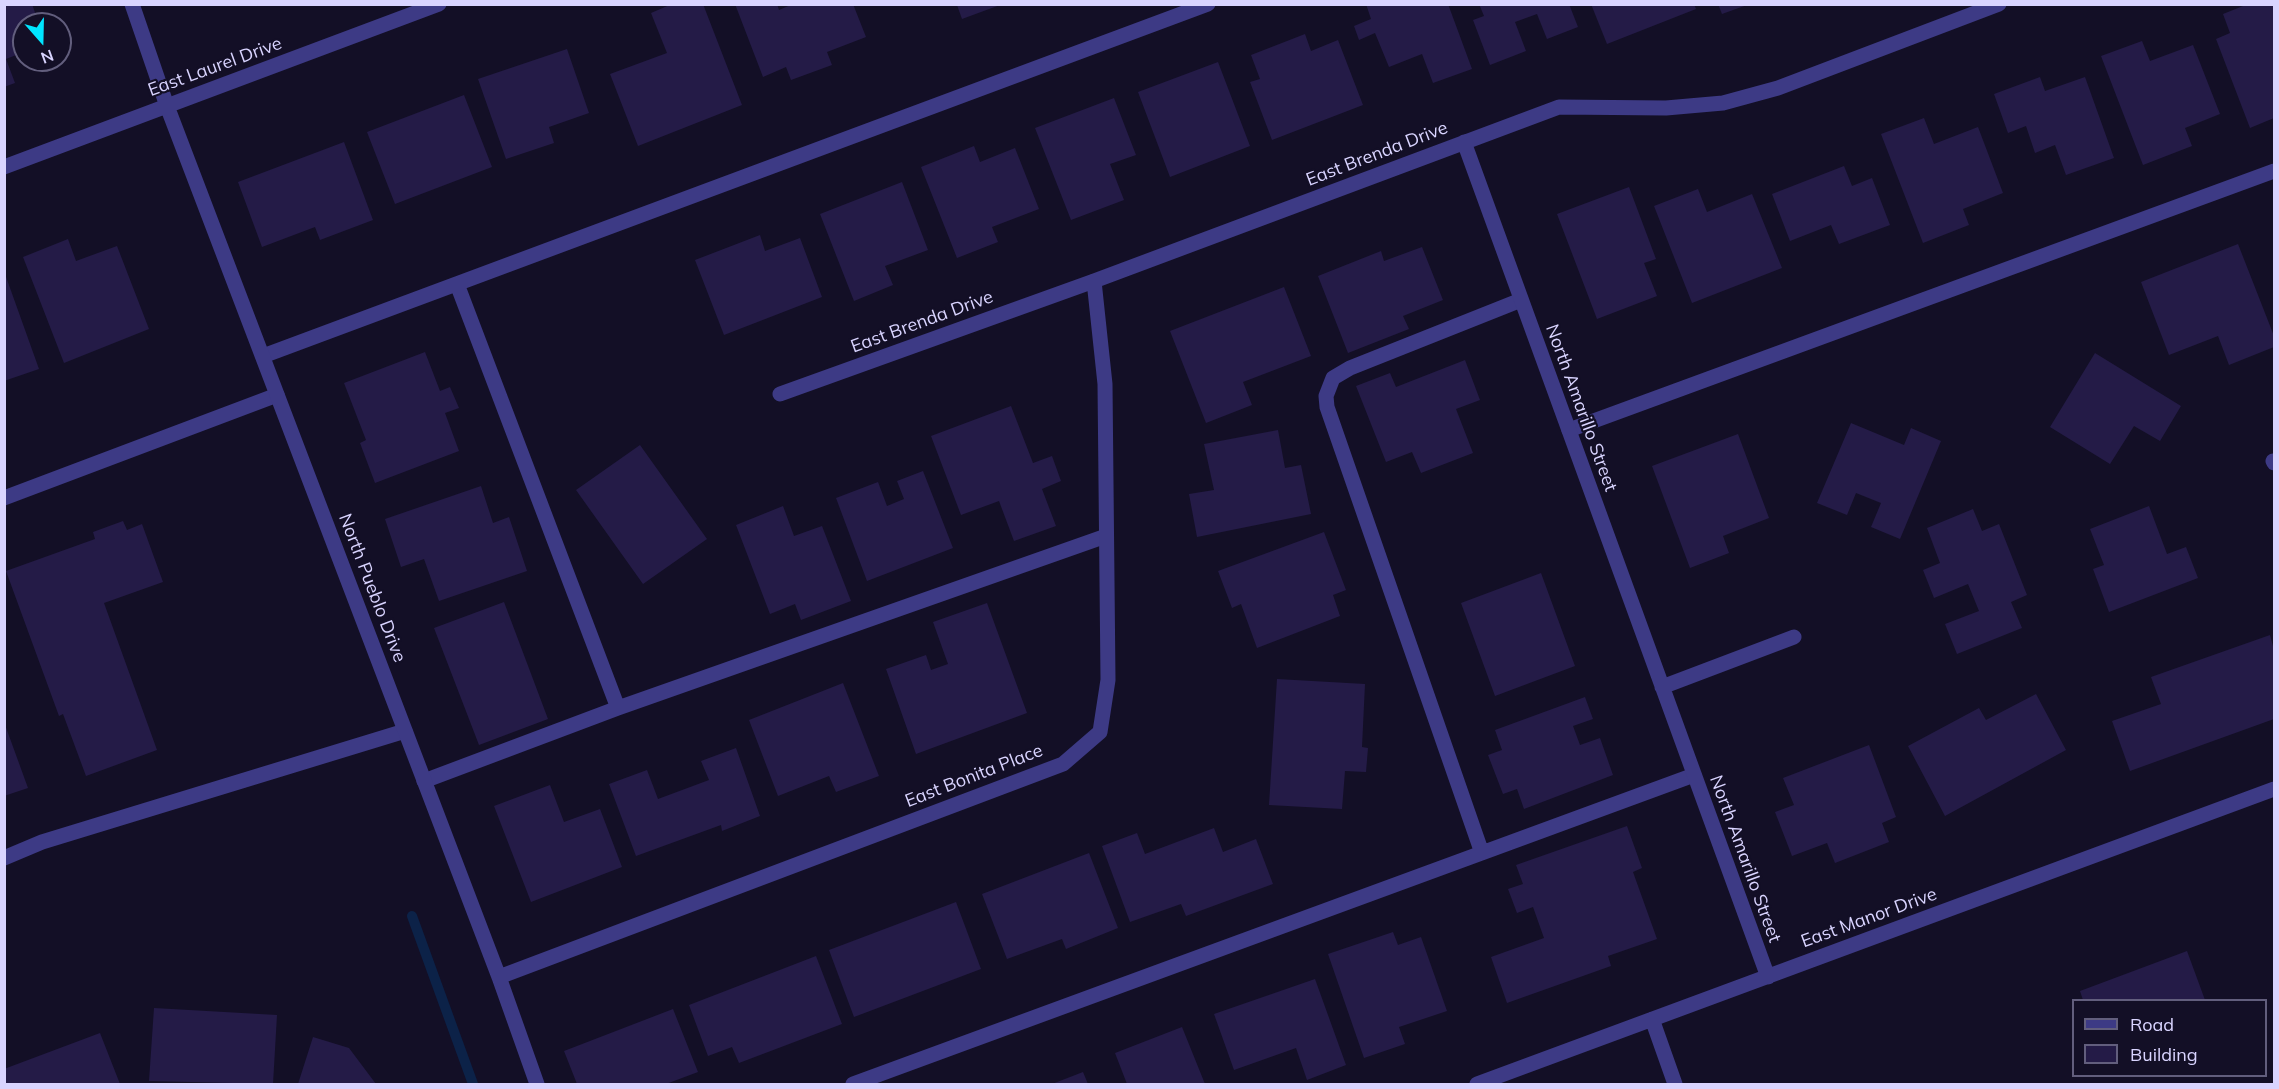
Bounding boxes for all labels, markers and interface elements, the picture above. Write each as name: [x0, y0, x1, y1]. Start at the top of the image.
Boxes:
north arrow: [12, 12, 72, 72]
street label: East Laurel Drive: [145, 33, 285, 101]
text: N: [38, 46, 57, 69]
street label: East Brenda Drive: [1303, 117, 1451, 191]
street label: East Brenda Drive: [848, 286, 996, 358]
street label: North Amarillo Street: [1541, 321, 1621, 495]
street label: North Pueblo Drive: [334, 511, 410, 665]
street label: East Bonita Place: [902, 740, 1046, 812]
street label: North Amarillo Street: [1705, 772, 1785, 946]
street label: East Manor Drive: [1798, 883, 1940, 953]
legend: [2072, 999, 2267, 1077]
text: Road: [2130, 1013, 2174, 1036]
text: Building: [2130, 1043, 2198, 1066]

